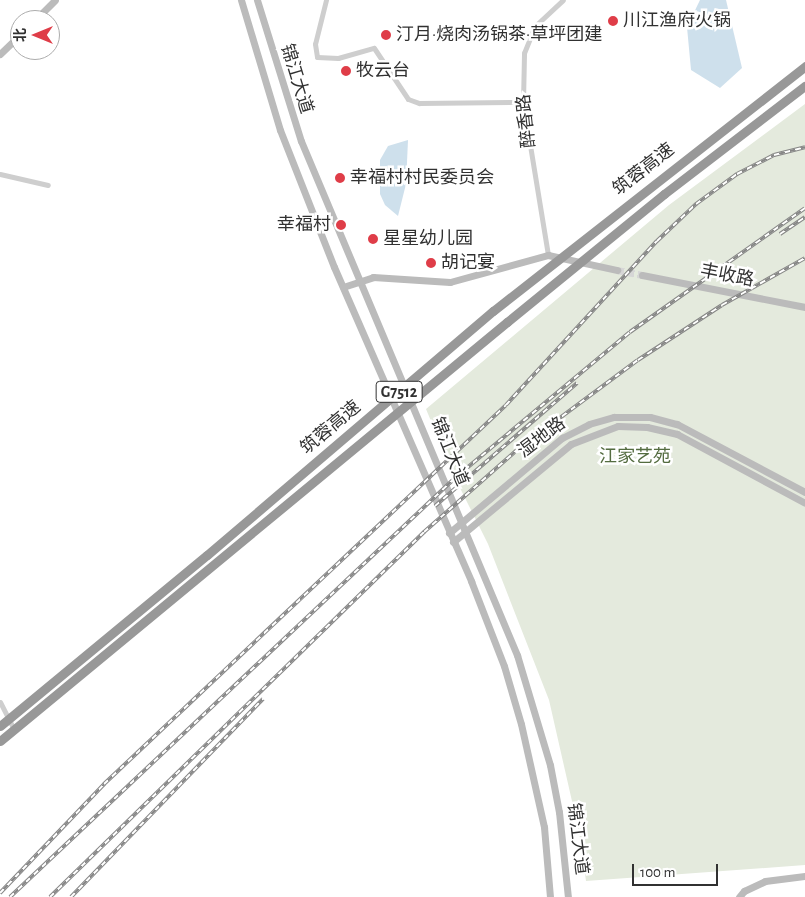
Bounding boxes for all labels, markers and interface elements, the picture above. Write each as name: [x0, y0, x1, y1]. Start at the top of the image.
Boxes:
north arrow: [10, 10, 60, 60]
place label: 川江渔府火锅: [623, 10, 731, 32]
marker: 川江渔府火锅: [607, 15, 619, 27]
place label: 汀月·烧肉汤锅茶·草坪团建: [396, 24, 602, 46]
text: 北: [14, 28, 28, 42]
marker: 汀月·烧肉汤锅茶·草坪团建: [380, 29, 392, 41]
street label: 锦江大道: [275, 41, 317, 117]
place label: 牧云台: [356, 60, 410, 82]
marker: 牧云台: [340, 65, 352, 77]
street label: 醉香路: [513, 93, 541, 149]
street label: 筑蓉高速: [609, 139, 679, 201]
place label: 幸福村村民委员会: [350, 167, 494, 189]
marker: 幸福村村民委员会: [334, 172, 346, 184]
place label: 幸福村: [277, 214, 331, 236]
marker: 幸福村: [335, 219, 347, 231]
place label: 星星幼儿园: [383, 228, 473, 250]
marker: 星星幼儿园: [367, 233, 379, 245]
place label: 胡记宴: [441, 252, 495, 274]
marker: 胡记宴: [425, 257, 437, 269]
street label: 丰收路: [698, 260, 756, 292]
road number: G7512: [375, 378, 423, 406]
street label: 筑蓉高速: [296, 397, 366, 459]
street label: 湿地路: [514, 413, 570, 463]
street label: 锦江大道: [426, 415, 472, 489]
park label: 江家艺苑: [599, 446, 671, 468]
street label: 锦江大道: [562, 802, 592, 876]
scale bar: [635, 854, 721, 886]
text: 100 m: [640, 865, 675, 880]

